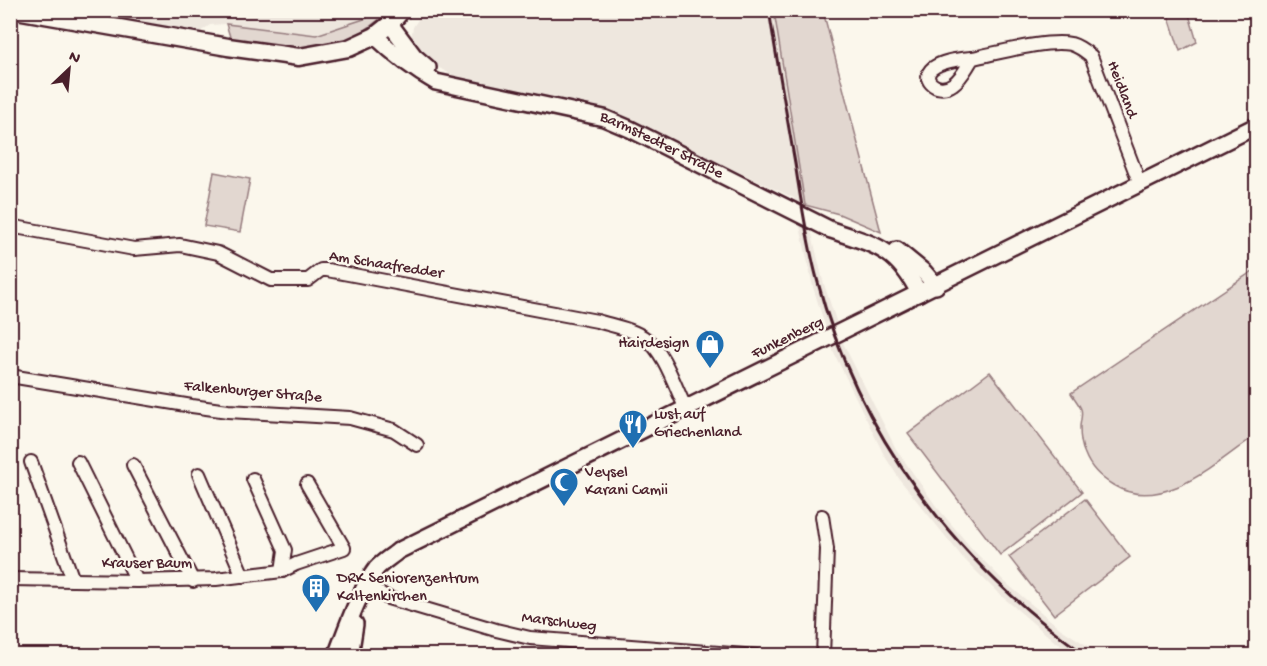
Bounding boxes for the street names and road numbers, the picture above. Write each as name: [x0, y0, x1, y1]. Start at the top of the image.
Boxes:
street label: Heidland: [1101, 59, 1141, 123]
street label: Barmstedter Straße: [596, 107, 727, 184]
street label: Am Schaafredder: [328, 248, 446, 285]
street label: Funkenberg: [748, 313, 827, 365]
street label: Falkenburger Straße: [182, 377, 324, 409]
street label: Krauser Baum: [102, 555, 193, 574]
street label: Marschweg: [520, 609, 598, 637]

